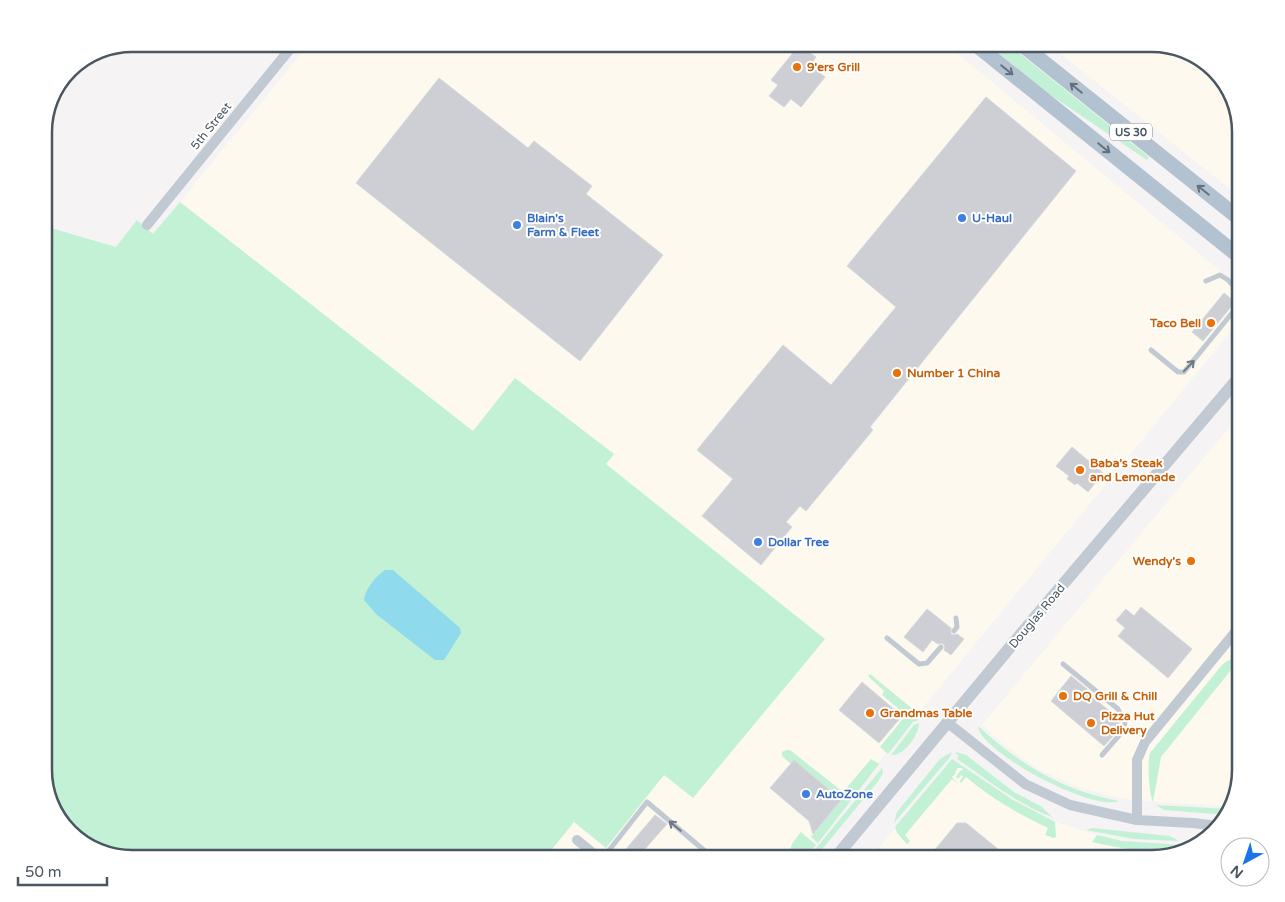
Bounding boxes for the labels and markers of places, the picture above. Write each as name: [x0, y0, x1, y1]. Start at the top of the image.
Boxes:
place label: 9'ers Grill: [807, 60, 860, 74]
marker: 9'ers Grill: [791, 61, 803, 73]
place label: Blain's Farm & Fleet: [527, 211, 600, 239]
place label: U-Haul: [972, 211, 1012, 225]
marker: U-Haul: [956, 212, 968, 224]
marker: Blain's Farm & Fleet: [511, 219, 523, 231]
place label: Taco Bell: [1149, 316, 1201, 330]
marker: Taco Bell: [1205, 317, 1217, 329]
place label: Number 1 China: [907, 366, 1000, 380]
marker: Number 1 China: [891, 367, 903, 379]
place label: Baba's Steak and Lemonade: [1090, 456, 1175, 484]
marker: Baba's Steak and Lemonade: [1074, 464, 1086, 476]
place label: Dollar Tree: [768, 535, 829, 549]
marker: Dollar Tree: [752, 536, 764, 548]
place label: Wendy's: [1133, 554, 1181, 569]
marker: Wendy's: [1185, 555, 1197, 567]
place label: DQ Grill & Chill: [1073, 689, 1157, 703]
marker: DQ Grill & Chill: [1057, 690, 1069, 702]
place label: Grandmas Table: [880, 706, 973, 720]
marker: Grandmas Table: [864, 707, 876, 719]
place label: Pizza Hut Delivery: [1101, 709, 1155, 738]
marker: Pizza Hut Delivery: [1085, 717, 1097, 729]
place label: AutoZone: [816, 787, 873, 801]
marker: AutoZone: [800, 788, 812, 800]

